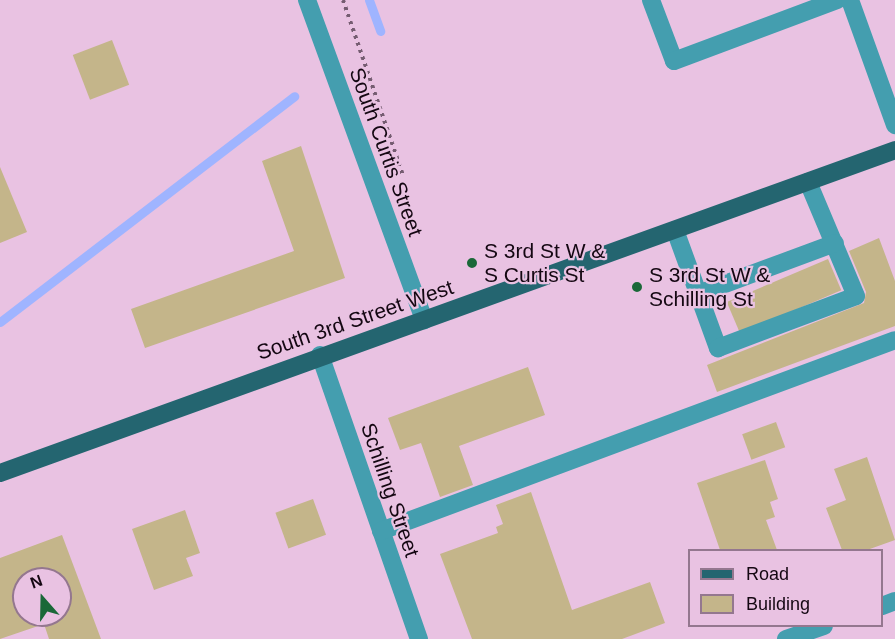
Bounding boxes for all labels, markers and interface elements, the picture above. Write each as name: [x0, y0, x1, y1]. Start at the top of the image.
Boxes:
street label: South Curtis Street: [344, 64, 428, 240]
place label: S 3rd St W & S Curtis St: [484, 238, 605, 288]
marker: S 3rd St W & S Curtis St: [465, 256, 479, 270]
place label: S 3rd St W & Schilling St: [649, 262, 770, 312]
street label: South 3rd Street West: [253, 275, 457, 365]
marker: S 3rd St W & Schilling St: [630, 280, 644, 294]
street label: Schilling Street: [355, 420, 425, 560]
legend: [688, 549, 883, 627]
text: Road: [746, 564, 789, 584]
north arrow: [12, 567, 72, 627]
text: N: [28, 572, 45, 591]
text: Building: [746, 594, 810, 614]

